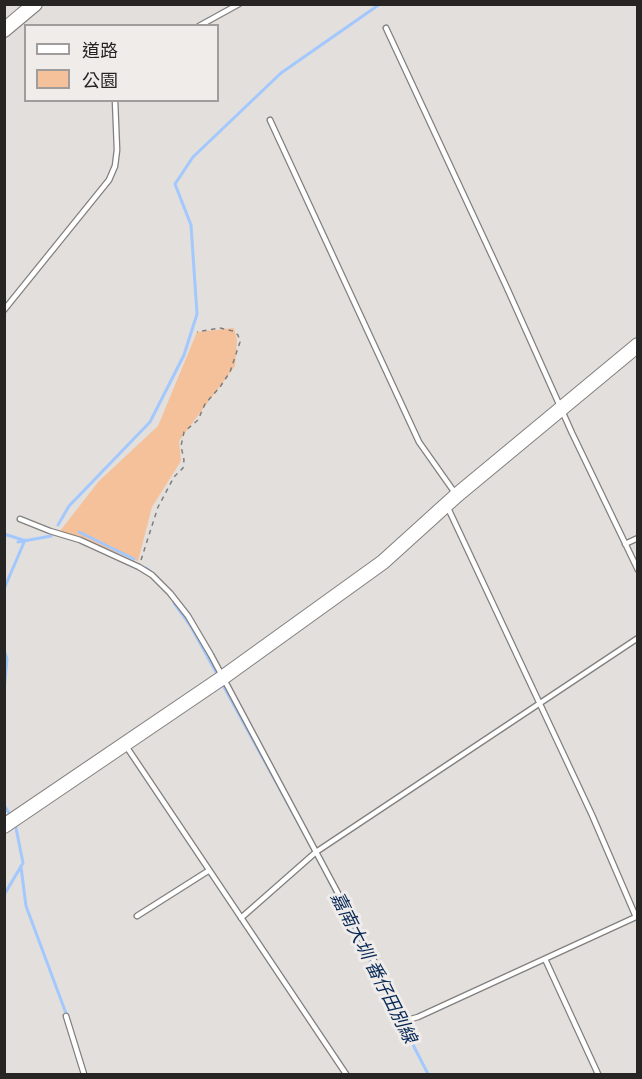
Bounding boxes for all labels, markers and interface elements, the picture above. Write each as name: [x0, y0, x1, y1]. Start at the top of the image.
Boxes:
legend: [24, 24, 219, 102]
text: 道路: [82, 39, 118, 62]
text: 公園: [82, 69, 118, 92]
water label: 嘉南大圳 番仔田別線: [326, 889, 420, 1047]

